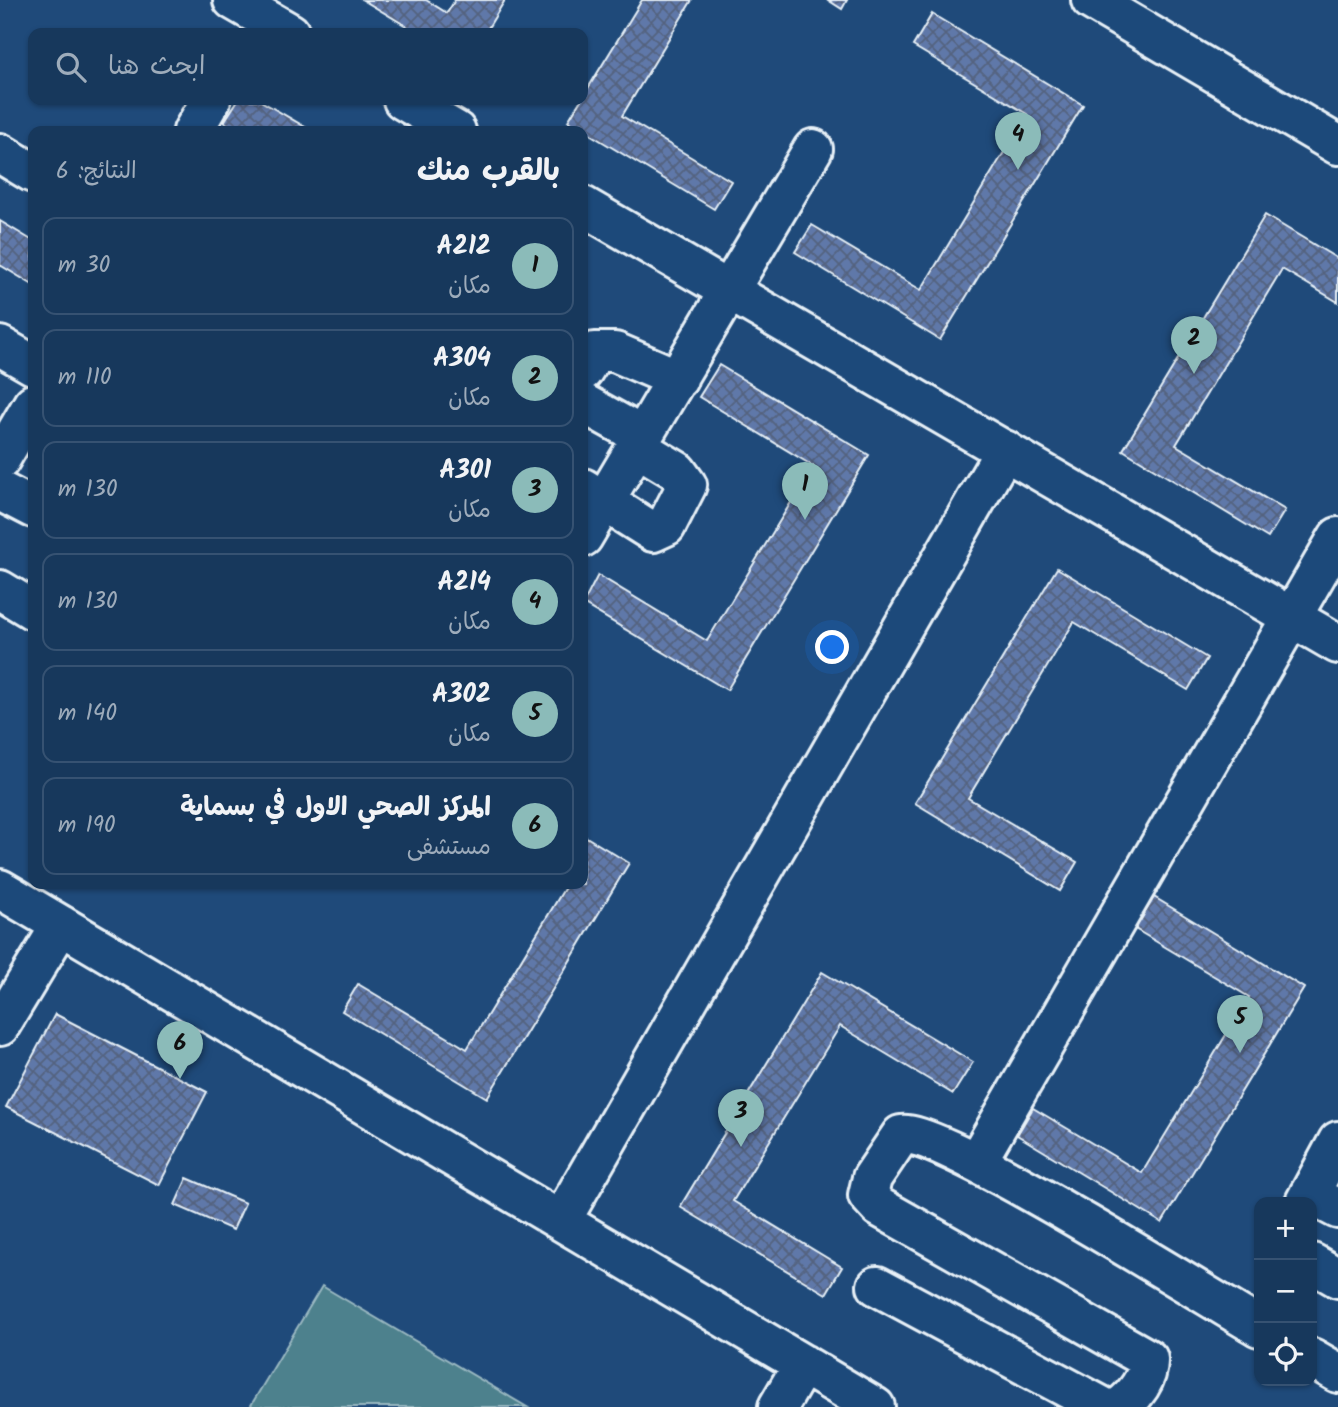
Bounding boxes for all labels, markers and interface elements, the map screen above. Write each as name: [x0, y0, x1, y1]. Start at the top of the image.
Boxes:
search box: [28, 28, 588, 105]
text: ابحث هنا: [108, 46, 205, 88]
icon: search: [52, 48, 90, 86]
pin: 4: [995, 112, 1041, 170]
text: بالقرب منك: [417, 148, 560, 196]
text: النتائج: 6: [56, 154, 137, 190]
text: A212: [436, 226, 491, 268]
text: 30 m: [58, 248, 110, 284]
text: 1: [532, 248, 538, 284]
text: مكان: [448, 269, 491, 305]
pin: 2: [1171, 316, 1217, 374]
text: A304: [433, 338, 491, 380]
text: 110 m: [58, 360, 112, 396]
text: 2: [528, 360, 542, 396]
text: مكان: [448, 381, 491, 417]
text: A301: [439, 450, 491, 492]
pin: 1: [782, 462, 828, 520]
text: 130 m: [58, 472, 117, 508]
text: 3: [529, 472, 541, 508]
text: مكان: [448, 493, 491, 529]
text: A214: [437, 562, 491, 604]
text: 130 m: [58, 584, 117, 620]
text: 4: [529, 584, 541, 620]
text: مكان: [448, 605, 491, 641]
your location: [815, 630, 849, 664]
text: A302: [432, 674, 491, 716]
text: 140 m: [58, 696, 117, 732]
text: 5: [529, 696, 541, 732]
text: مكان: [448, 717, 491, 753]
text: المركز الصحي الاول في بسماية: [180, 787, 491, 829]
text: 190 m: [58, 808, 116, 844]
text: 6: [529, 808, 541, 844]
text: مستشفى: [407, 830, 491, 866]
pin: 5: [1217, 995, 1263, 1053]
pin: 6: [157, 1021, 203, 1079]
pin: 3: [718, 1089, 764, 1147]
map controls: [1254, 1197, 1317, 1386]
button: +: [1254, 1197, 1317, 1260]
button: −: [1254, 1260, 1317, 1323]
button: locate: [1254, 1323, 1317, 1386]

